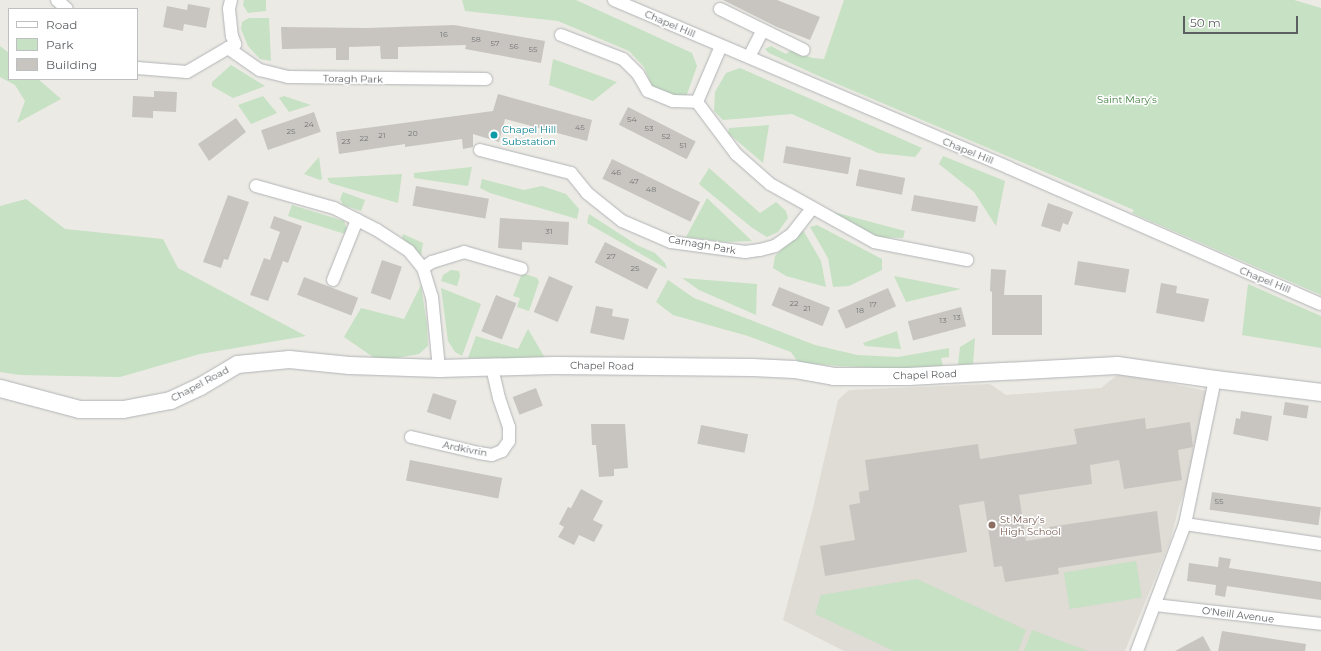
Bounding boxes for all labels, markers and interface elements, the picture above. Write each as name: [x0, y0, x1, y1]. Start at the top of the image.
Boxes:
legend: [8, 8, 138, 80]
street label: Chapel Hill: [643, 8, 697, 40]
scale bar: [1185, 8, 1300, 34]
text: 50 m: [1190, 15, 1221, 30]
text: Road: [46, 17, 77, 32]
house number: 16: [440, 30, 448, 40]
house number: 58: [471, 35, 481, 45]
text: Park: [46, 37, 73, 52]
house number: 57: [490, 39, 500, 49]
house number: 56: [509, 42, 519, 52]
house number: 55: [528, 45, 538, 55]
text: Building: [46, 57, 97, 72]
street label: Toragh Park: [323, 72, 383, 86]
park label: Saint Mary's: [1097, 94, 1157, 106]
house number: 54: [627, 115, 637, 125]
house number: 24: [304, 120, 314, 130]
place label: Chapel Hill Substation: [502, 123, 556, 146]
house number: 45: [575, 123, 585, 133]
house number: 53: [645, 124, 653, 134]
house number: 25: [286, 127, 296, 137]
house number: 20: [408, 129, 418, 139]
marker: Chapel Hill Substation: [489, 130, 499, 140]
house number: 21: [378, 131, 386, 141]
house number: 52: [661, 132, 671, 142]
house number: 22: [359, 134, 369, 144]
street label: Chapel Hill: [941, 135, 995, 167]
house number: 23: [341, 137, 351, 147]
house number: 51: [679, 141, 687, 151]
house number: 46: [611, 168, 621, 178]
house number: 47: [629, 177, 639, 187]
house number: 48: [646, 185, 656, 195]
house number: 31: [545, 227, 553, 237]
street label: Carnagh Park: [667, 233, 737, 257]
house number: 27: [606, 252, 616, 262]
house number: 25: [630, 264, 640, 274]
street label: Chapel Hill: [1238, 264, 1292, 296]
house number: 22: [789, 299, 799, 309]
house number: 17: [869, 300, 877, 310]
house number: 21: [803, 304, 811, 314]
house number: 18: [856, 306, 864, 316]
house number: 13: [953, 313, 961, 323]
house number: 13: [939, 316, 947, 326]
street label: Chapel Road: [570, 359, 634, 373]
street label: Chapel Road: [169, 364, 231, 404]
street label: Chapel Road: [893, 368, 957, 382]
street label: Ardkivrin: [442, 439, 488, 459]
house number: 55: [1214, 497, 1224, 507]
place label: St Mary's High School: [1000, 513, 1061, 536]
marker: St Mary's High School: [987, 520, 997, 530]
street label: O'Neill Avenue: [1201, 605, 1275, 625]

